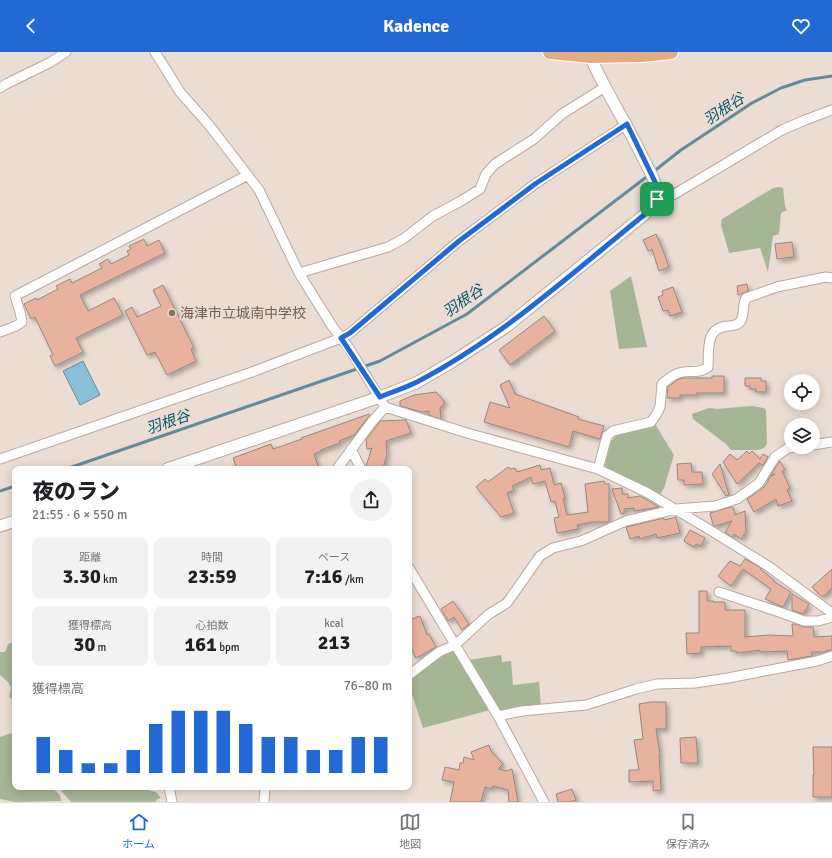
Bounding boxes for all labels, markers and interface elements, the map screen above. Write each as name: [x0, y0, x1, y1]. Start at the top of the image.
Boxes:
icon: back: [20, 15, 42, 37]
text: Kadence: [383, 15, 449, 37]
icon: heart: [790, 15, 812, 37]
water label: 羽根谷: [700, 88, 749, 129]
pin: [640, 182, 674, 216]
icon: arrive: [646, 188, 668, 210]
water label: 羽根谷: [439, 280, 488, 321]
place label: 海津市立城南中学校: [180, 305, 306, 322]
marker: 海津市立城南中学校: [167, 308, 177, 318]
map controls: [784, 374, 820, 454]
button: locate: [784, 374, 820, 410]
water label: 羽根谷: [144, 406, 194, 438]
button: layers: [784, 418, 820, 454]
text: 夜のラン: [32, 478, 120, 505]
button: share: [350, 479, 392, 521]
text: 21:55 · 6 × 550 m: [32, 507, 127, 523]
text: 距離: [79, 551, 101, 564]
text: 時間: [201, 551, 223, 564]
text: ペース: [318, 551, 350, 564]
text: 3.30: [63, 564, 101, 589]
text: 23:59: [187, 564, 237, 589]
text: 7:16: [304, 564, 342, 589]
text: km: [101, 573, 117, 586]
text: /km: [342, 573, 364, 586]
text: kcal: [324, 617, 344, 630]
text: 獲得標高: [68, 619, 112, 632]
text: 心拍数: [196, 619, 229, 632]
text: 213: [318, 630, 350, 655]
text: 30: [74, 632, 95, 657]
text: 161: [184, 632, 217, 657]
text: m: [95, 641, 106, 654]
text: bpm: [217, 641, 240, 654]
text: 76–80 m: [344, 678, 392, 694]
text: 獲得標高: [32, 681, 84, 697]
tab: ホーム: [122, 811, 155, 851]
tab: 地図: [399, 811, 421, 851]
tab: 保存済み: [666, 811, 710, 851]

